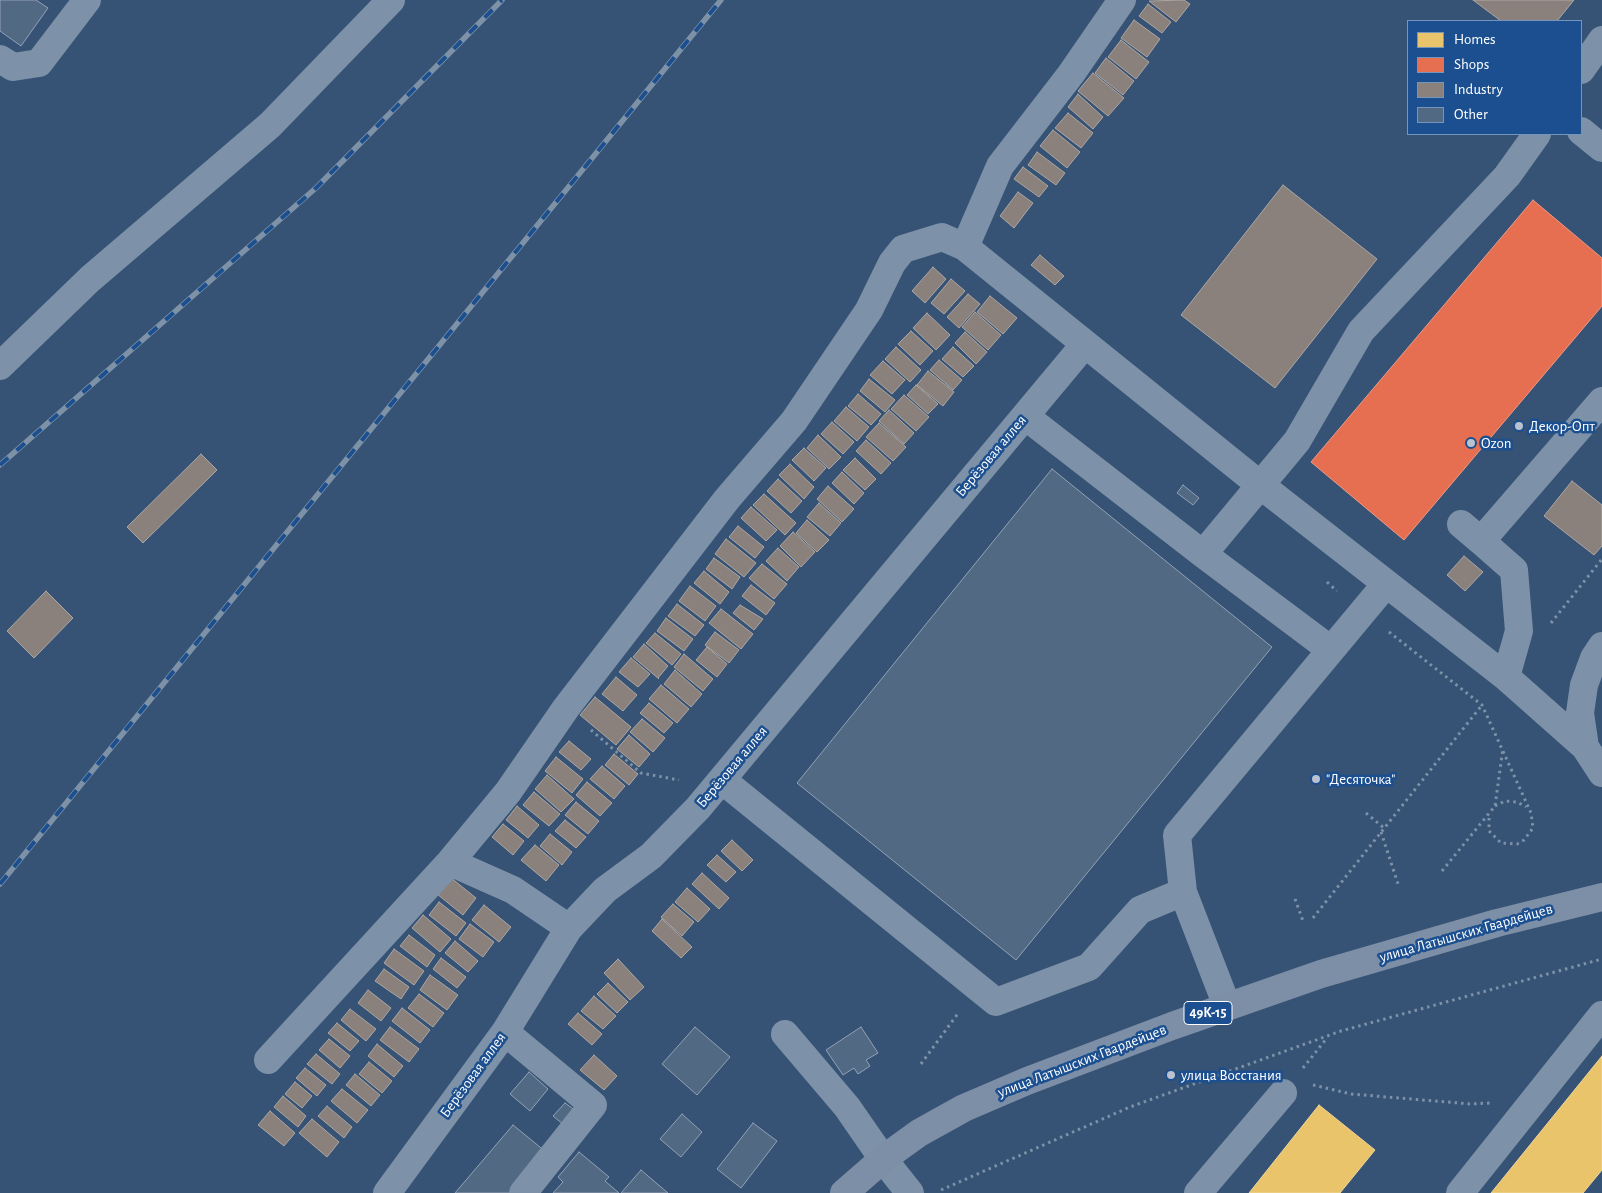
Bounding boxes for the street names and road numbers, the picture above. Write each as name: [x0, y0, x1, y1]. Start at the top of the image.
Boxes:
street label: Берёзовая аллея: [952, 412, 1030, 500]
street label: Берёзовая аллея: [693, 723, 771, 811]
street label: улица Латышских Гвардейцев: [1377, 900, 1555, 966]
road number: 49К-15: [1184, 1001, 1232, 1024]
street label: улица Латышских Гвардейцев: [995, 1021, 1169, 1101]
street label: Берёзовая аллея: [436, 1029, 510, 1121]

